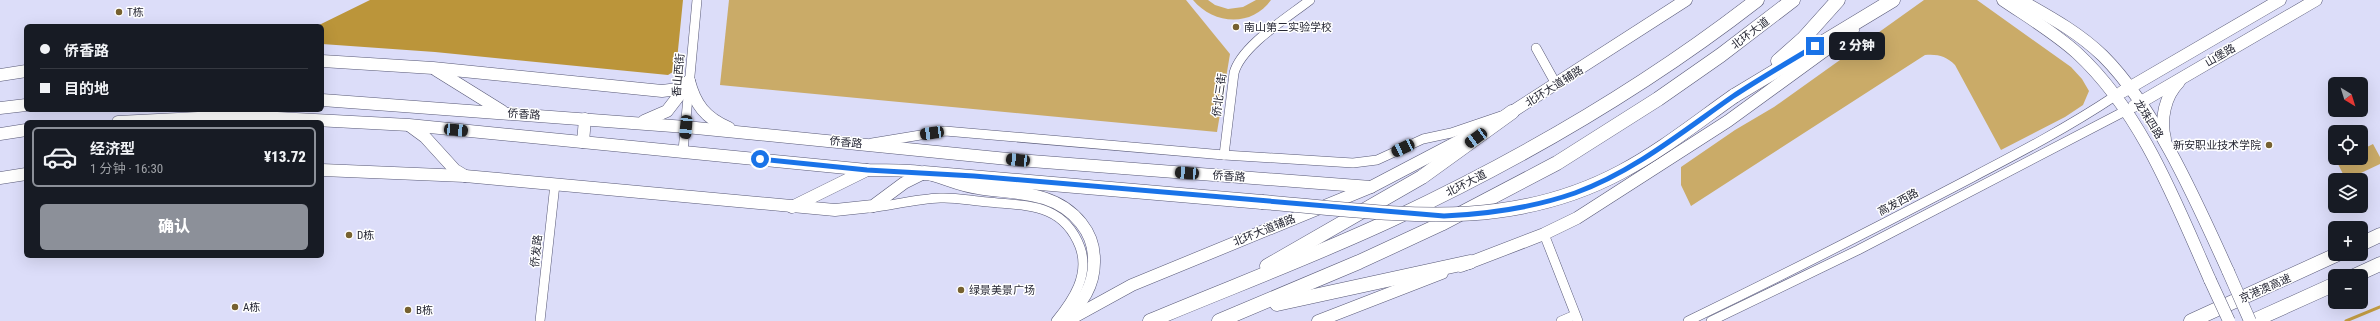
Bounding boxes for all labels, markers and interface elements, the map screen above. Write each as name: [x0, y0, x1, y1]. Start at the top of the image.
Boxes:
place label: T栋: [127, 6, 144, 19]
marker: T栋: [114, 7, 124, 17]
street label: 北环大道: [1729, 15, 1772, 52]
place label: 南山第二实验学校: [1244, 21, 1332, 34]
marker: 南山第二实验学校: [1231, 22, 1241, 32]
callout: 2 分钟: [1829, 32, 1885, 60]
route end: [1806, 37, 1824, 55]
text: 2 分钟: [1839, 38, 1875, 53]
text: 侨香路: [64, 42, 109, 60]
street label: 山堡路: [2203, 42, 2238, 69]
street label: 香山西街: [670, 53, 687, 98]
street label: 北环大道辅路: [1523, 63, 1586, 109]
street label: 侨北三街: [1210, 72, 1229, 118]
north arrow: [2328, 77, 2368, 117]
map controls: [2328, 77, 2368, 309]
text: 目的地: [64, 80, 109, 98]
street label: 龙珠四路: [2131, 97, 2166, 141]
street label: 侨香路: [507, 107, 541, 122]
car: [679, 115, 693, 139]
car: [444, 123, 468, 137]
car: [919, 125, 945, 141]
button: locate: [2328, 125, 2368, 165]
car: [1463, 126, 1489, 150]
street label: 侨香路: [829, 134, 863, 151]
car: [1390, 137, 1416, 159]
icon: car: [42, 139, 78, 175]
place label: 新安职业技术学院: [2173, 139, 2261, 152]
text: 经济型: [90, 140, 135, 158]
marker: 新安职业技术学院: [2264, 140, 2274, 150]
text: ¥13.72: [264, 148, 306, 166]
route start: [751, 150, 769, 168]
car: [1005, 153, 1031, 167]
text: 1 分钟 · 16:30: [90, 161, 163, 176]
car: [1175, 166, 1199, 180]
street label: 北环大道: [1444, 168, 1489, 199]
street label: 侨香路: [1212, 169, 1246, 184]
button: layers: [2328, 173, 2368, 213]
street label: 高发西路: [1876, 186, 1921, 219]
button: 确认: [40, 204, 308, 250]
street label: 北环大道辅路: [1231, 212, 1297, 249]
button: +: [2328, 221, 2368, 261]
place label: D栋: [357, 229, 374, 242]
marker: D栋: [344, 230, 354, 240]
street label: 侨发路: [528, 234, 545, 268]
button: −: [2328, 269, 2368, 309]
street label: 京港澳高速: [2237, 271, 2293, 306]
place label: 绿景美景广场: [969, 284, 1035, 297]
marker: 绿景美景广场: [956, 285, 966, 295]
place label: A栋: [243, 301, 260, 314]
marker: A栋: [230, 302, 240, 312]
place label: B栋: [416, 304, 433, 317]
marker: B栋: [403, 305, 413, 315]

